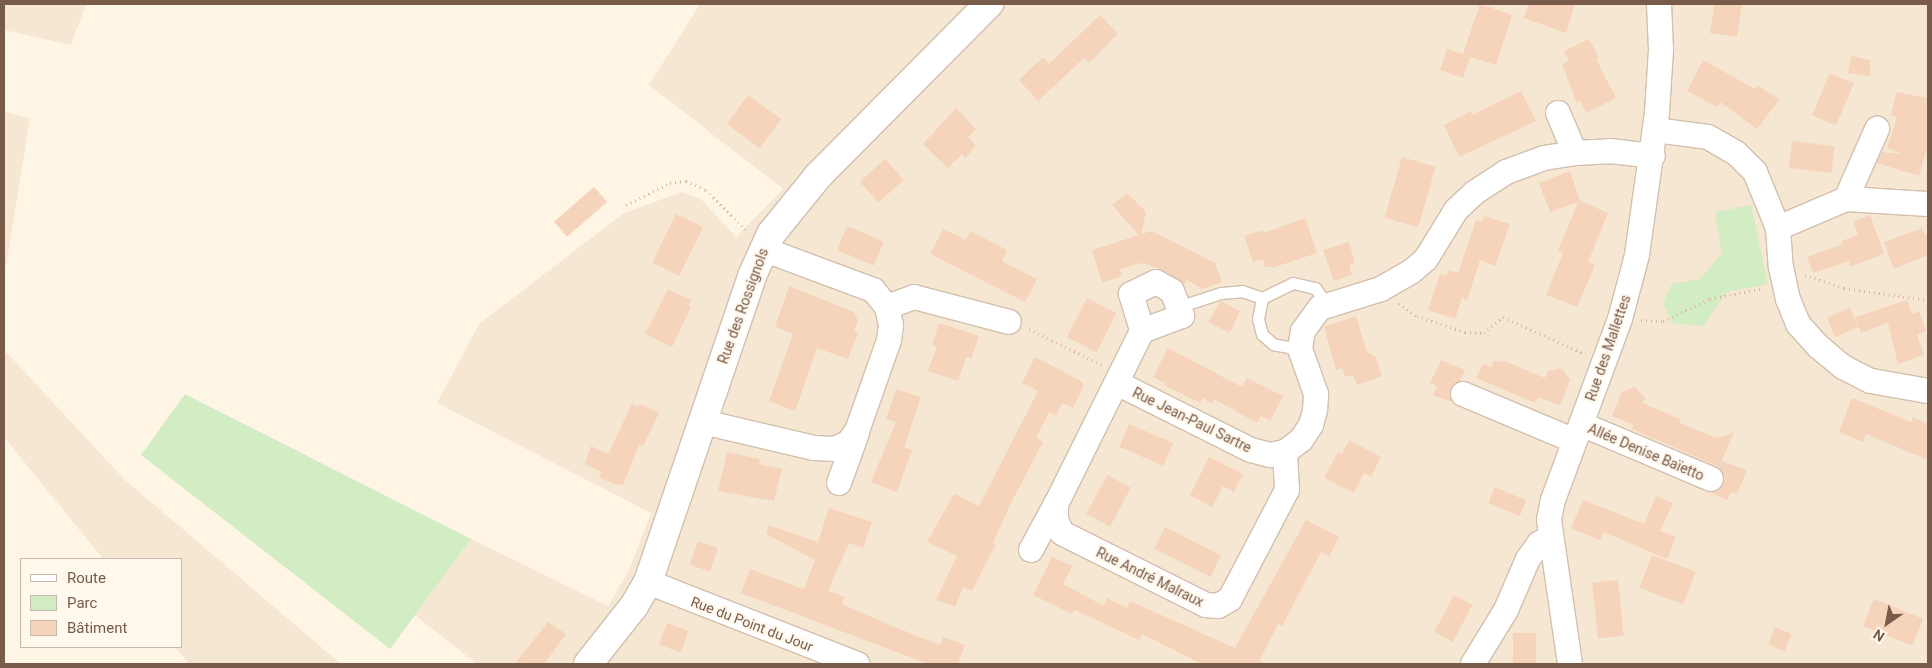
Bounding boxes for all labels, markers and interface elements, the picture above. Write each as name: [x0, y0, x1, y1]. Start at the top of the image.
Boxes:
street label: Rue des Rossignols: [714, 246, 772, 366]
street label: Rue des Mallettes: [1582, 293, 1634, 403]
street label: Rue Jean-Paul Sartre: [1130, 384, 1254, 456]
street label: Allée Denise Baïetto: [1585, 420, 1707, 484]
street label: Rue André Malraux: [1094, 544, 1206, 610]
legend: [20, 558, 182, 648]
text: Route: [67, 569, 106, 587]
street label: Rue du Point du Jour: [689, 593, 815, 655]
text: Parc: [67, 594, 97, 612]
north arrow: [1862, 598, 1912, 648]
text: Bâtiment: [67, 619, 127, 637]
text: N: [1870, 626, 1887, 645]

